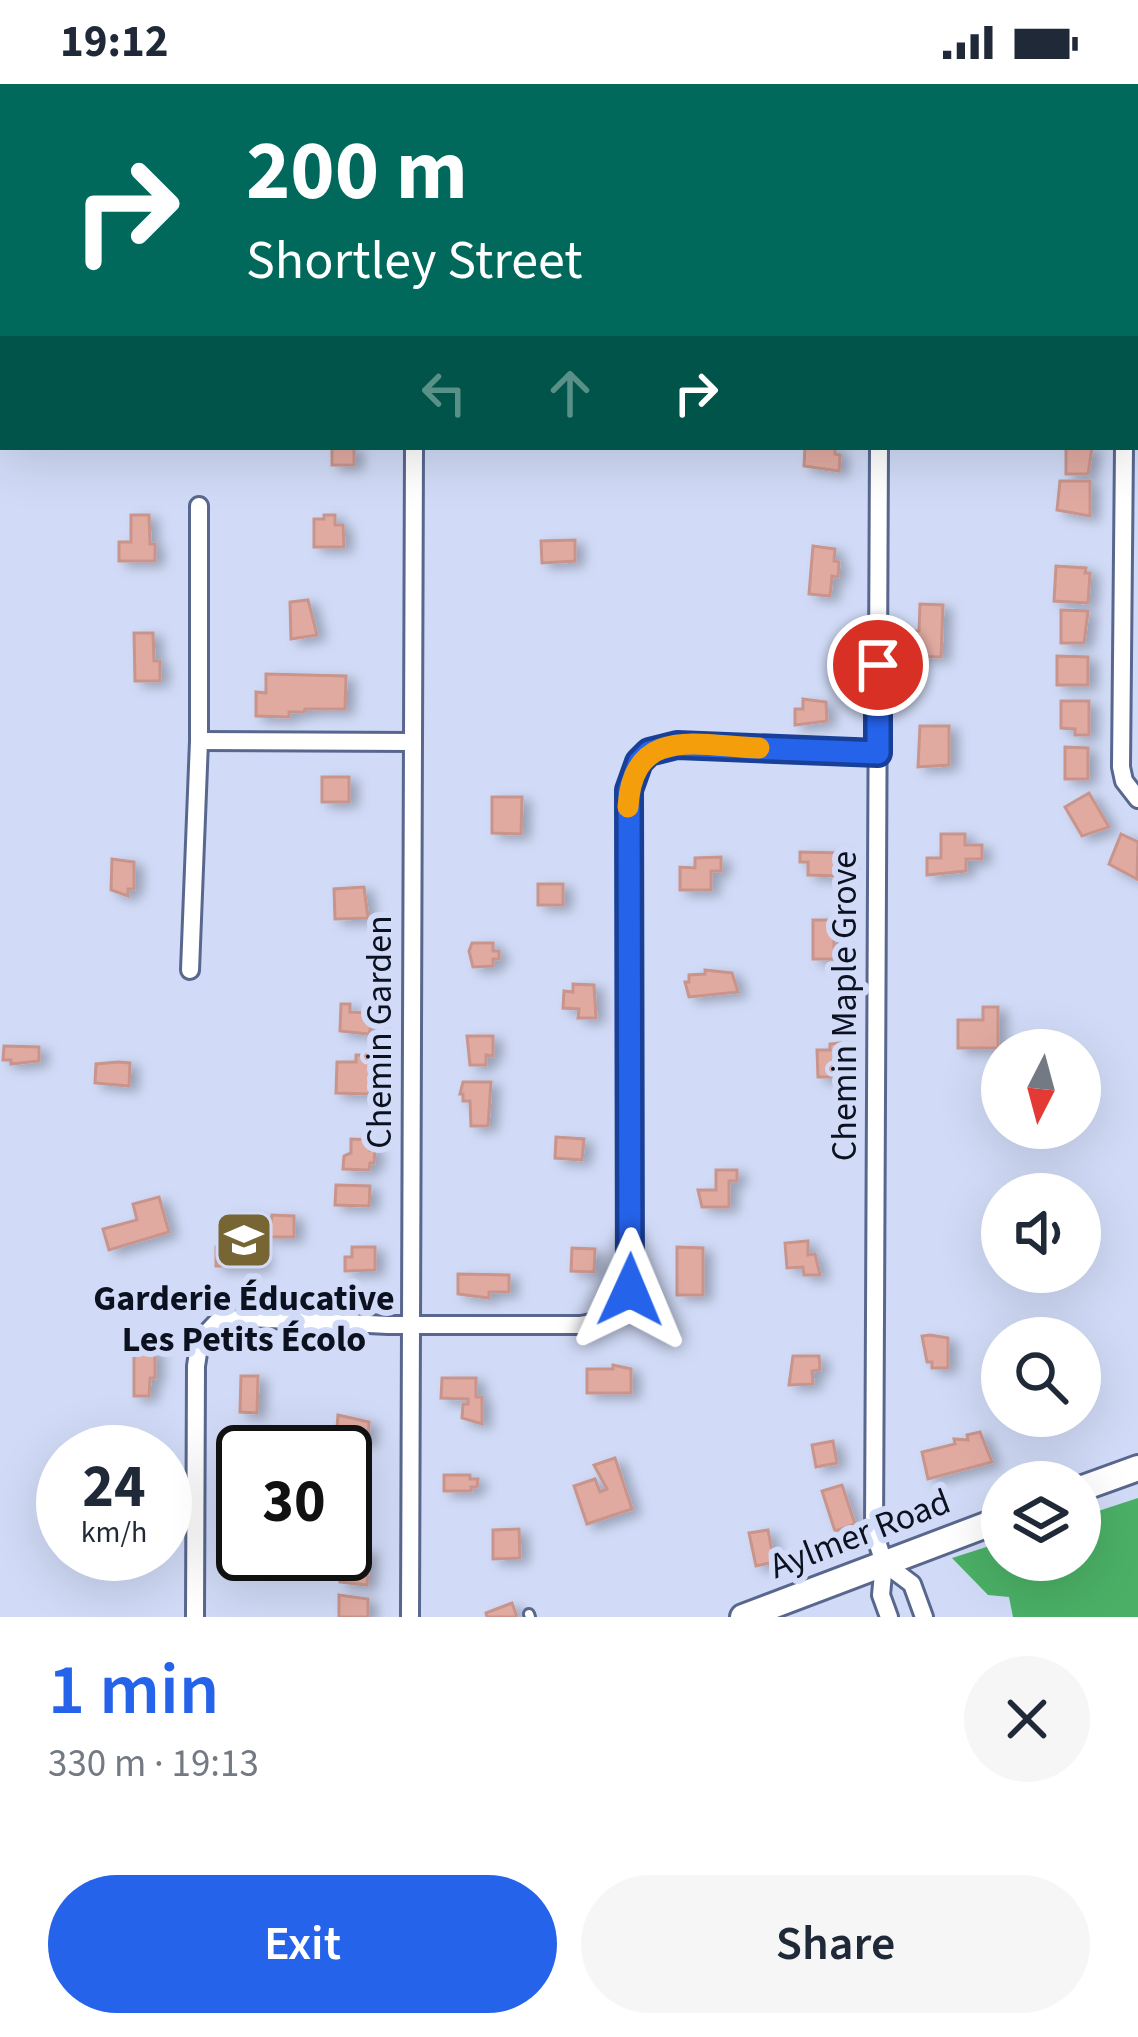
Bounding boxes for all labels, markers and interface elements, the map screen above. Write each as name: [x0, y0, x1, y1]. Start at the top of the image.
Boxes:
text: 19:12: [60, 10, 169, 74]
text: 200 m: [246, 112, 468, 232]
icon: right: [48, 132, 204, 288]
text: Shortley Street: [246, 223, 583, 300]
icon: left: [411, 360, 477, 426]
icon: ahead: [537, 360, 603, 426]
icon: right: [663, 360, 729, 426]
pin: [827, 614, 929, 716]
icon: arrive: [845, 632, 911, 698]
street label: Chemin Maple Grove: [819, 851, 870, 1161]
street label: Chemin Garden: [354, 915, 405, 1149]
north arrow: [981, 1029, 1101, 1149]
map controls: [981, 1029, 1101, 1581]
button: sound: [981, 1173, 1101, 1293]
school or university icon: Garderie Éducative Les Petits Écolo: [213, 1209, 275, 1271]
position arrow: [567, 1227, 693, 1353]
place label: Garderie Éducative Les Petits Écolo: [93, 1273, 395, 1365]
button: search: [981, 1317, 1101, 1437]
speed limit sign: 30: [216, 1425, 372, 1581]
text: 24: [82, 1445, 146, 1530]
button: layers: [981, 1461, 1101, 1581]
street label: Aylmer Road: [762, 1476, 958, 1592]
text: km/h: [81, 1511, 147, 1554]
text: 1 min: [48, 1639, 219, 1742]
button: close: [964, 1656, 1090, 1782]
text: 330 m · 19:13: [48, 1736, 259, 1792]
button: Exit: [48, 1875, 557, 2013]
button: Share: [581, 1875, 1090, 2013]

